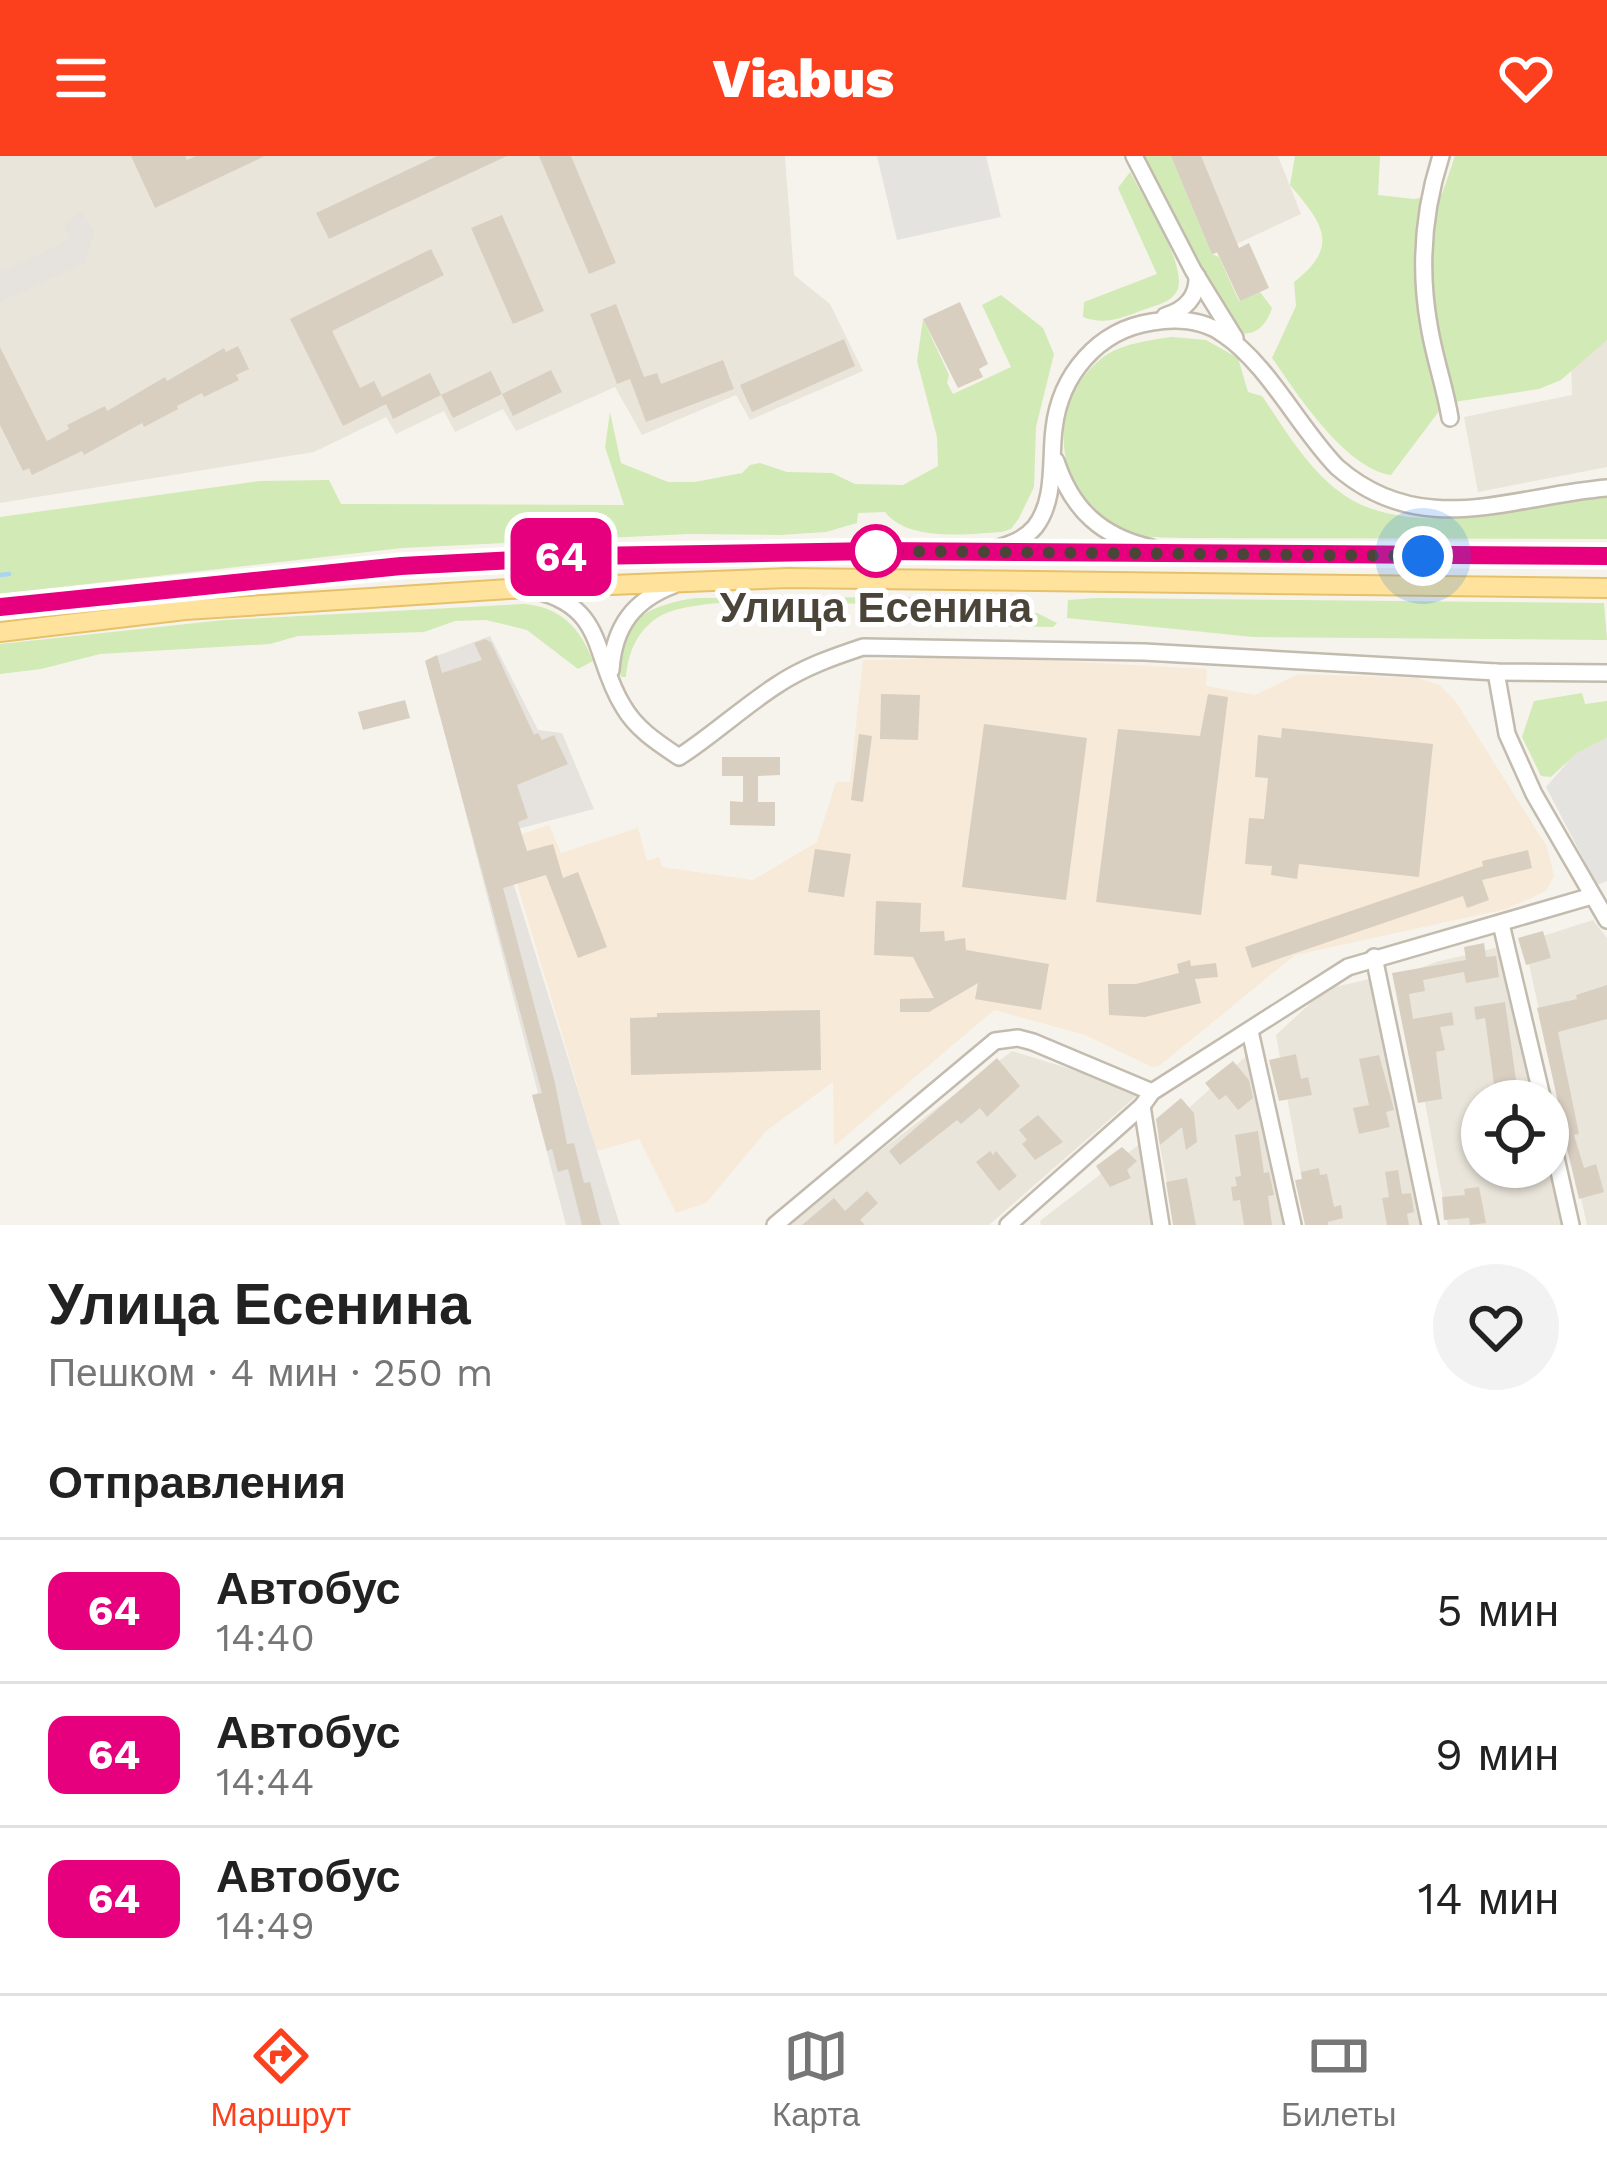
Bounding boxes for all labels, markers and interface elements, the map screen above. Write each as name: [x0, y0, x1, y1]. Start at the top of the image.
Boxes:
icon: menu: [48, 45, 114, 111]
icon: heart: [1493, 45, 1559, 111]
text: Viabus: [713, 47, 894, 110]
line badge: 64: [507, 518, 615, 596]
marker: Улица Есенина: [851, 526, 901, 576]
your location: [1393, 526, 1453, 586]
text: 64: [534, 532, 588, 581]
place label: Улица Есенина: [720, 583, 1033, 632]
map controls: [1461, 1080, 1569, 1188]
button: locate: [1461, 1080, 1569, 1188]
button: heart: [1433, 1264, 1559, 1390]
text: Улица Есенина: [48, 1271, 471, 1338]
text: Пешком · 4 мин · 250 m: [48, 1350, 493, 1395]
text: Отправления: [48, 1456, 346, 1509]
text: Автобус: [216, 1562, 401, 1615]
text: 5 мин: [1437, 1584, 1559, 1637]
text: 64: [87, 1586, 141, 1635]
text: 14:40: [216, 1615, 315, 1660]
text: Автобус: [216, 1706, 401, 1759]
text: 9 мин: [1435, 1728, 1559, 1781]
text: 64: [87, 1730, 141, 1779]
text: 14:44: [216, 1759, 314, 1804]
text: Автобус: [216, 1850, 401, 1903]
text: 14 мин: [1418, 1872, 1559, 1925]
text: 64: [87, 1874, 141, 1923]
text: 14:49: [216, 1903, 314, 1948]
tab: Маршрут: [210, 2023, 351, 2134]
tab: Карта: [772, 2023, 860, 2134]
tab: Билеты: [1281, 2023, 1397, 2134]

